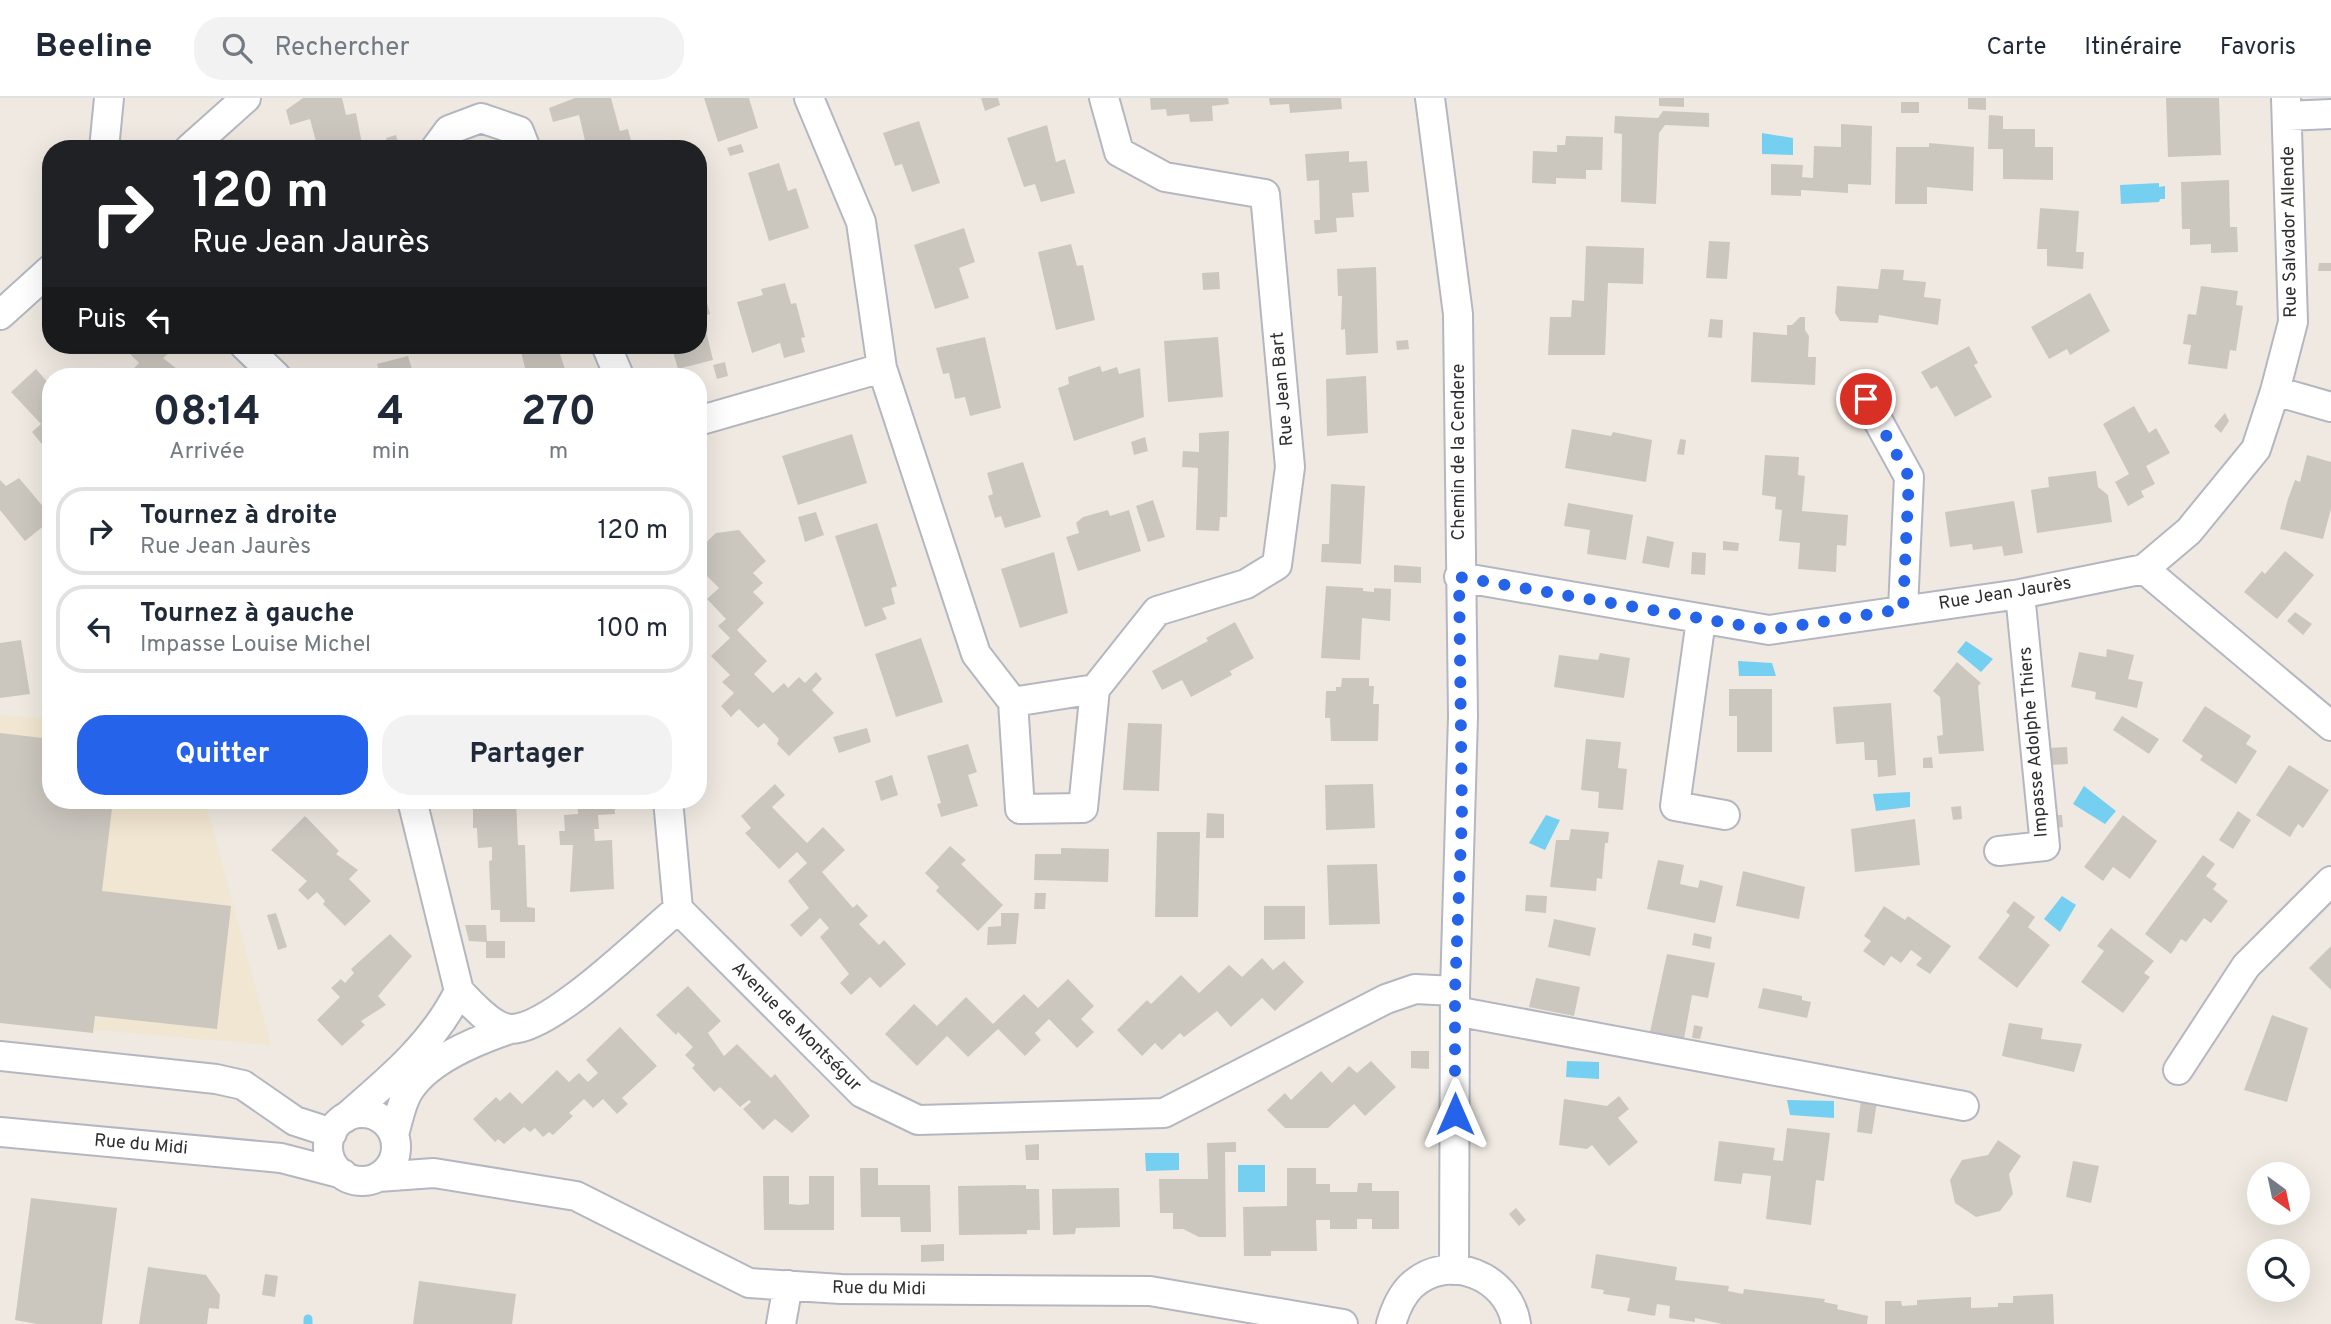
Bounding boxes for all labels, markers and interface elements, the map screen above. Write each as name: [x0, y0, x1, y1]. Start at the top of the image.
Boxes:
search box: [194, 17, 684, 80]
text: Beeline: [35, 27, 152, 69]
icon: search: [218, 29, 256, 67]
text: Rechercher: [274, 32, 410, 65]
text: Carte: [1986, 33, 2046, 63]
text: Itinéraire: [2084, 33, 2182, 63]
text: Favoris: [2220, 33, 2296, 63]
street label: Rue Salvador Allende: [2277, 146, 2303, 318]
text: 120 m: [192, 163, 329, 225]
icon: right: [77, 168, 168, 259]
text: Rue Jean Jaurès: [192, 224, 430, 264]
icon: left: [140, 301, 178, 339]
text: Puis: [77, 304, 126, 337]
street label: Rue Jean Bart: [1267, 331, 1299, 447]
street label: Chemin de la Cendere: [1448, 364, 1471, 540]
pin: [1836, 369, 1896, 429]
icon: arrive: [1847, 380, 1885, 418]
text: 08:14: [153, 387, 261, 440]
text: 4: [377, 387, 404, 440]
text: 270: [521, 387, 596, 440]
text: Arrivée: [169, 438, 245, 467]
text: min: [372, 438, 410, 467]
text: m: [549, 438, 568, 467]
text: Tournez à droite: [140, 500, 337, 533]
icon: right: [81, 512, 119, 550]
text: 120 m: [598, 515, 668, 548]
text: Rue Jean Jaurès: [140, 533, 311, 562]
street label: Rue Jean Jaurès: [1937, 572, 2073, 616]
text: Tournez à gauche: [140, 598, 354, 631]
icon: left: [81, 610, 119, 648]
text: 100 m: [597, 613, 668, 646]
text: Impasse Louise Michel: [140, 631, 371, 660]
street label: Impasse Adolphe Thiers: [2014, 646, 2054, 838]
button: Quitter: [77, 715, 368, 795]
button: Partager: [382, 715, 672, 795]
street label: Avenue de Montségur: [726, 957, 866, 1097]
position arrow: [1418, 1077, 1492, 1151]
street label: Rue du Midi: [93, 1129, 189, 1161]
north arrow: [2247, 1162, 2310, 1225]
map controls: [2247, 1162, 2310, 1302]
button: search: [2247, 1239, 2310, 1302]
street label: Rue du Midi: [832, 1277, 926, 1301]

